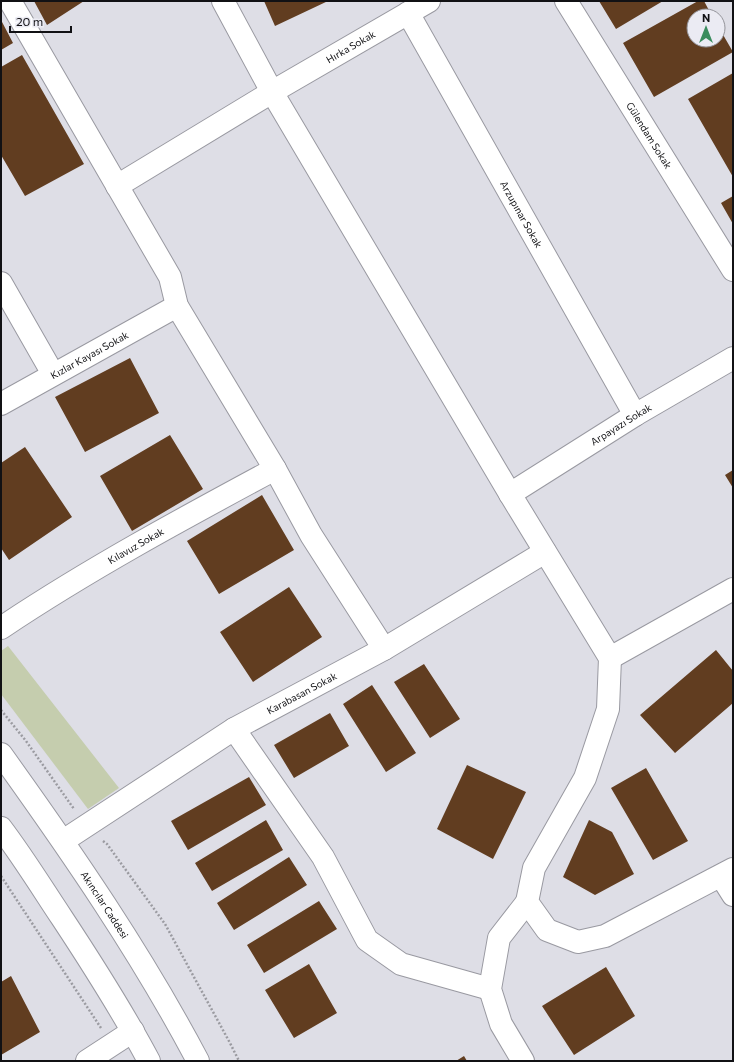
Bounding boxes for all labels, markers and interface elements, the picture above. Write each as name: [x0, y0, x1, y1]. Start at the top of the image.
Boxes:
scale bar: [10, 8, 71, 34]
north arrow: [686, 8, 726, 48]
text: N: [702, 11, 710, 24]
text: 20 m: [16, 14, 43, 28]
street label: Hırka Sokak: [324, 27, 378, 65]
street label: Gülendam Sokak: [624, 100, 675, 171]
street label: Arzupınar Sokak: [498, 179, 545, 250]
street label: Kızlar Kayası Sokak: [48, 328, 131, 381]
street label: Arpayazı Sokak: [588, 400, 654, 448]
street label: Kılavuz Sokak: [106, 525, 166, 566]
street label: Karabasan Sokak: [264, 669, 339, 717]
street label: Akıncılar Caddesi: [79, 869, 131, 941]

